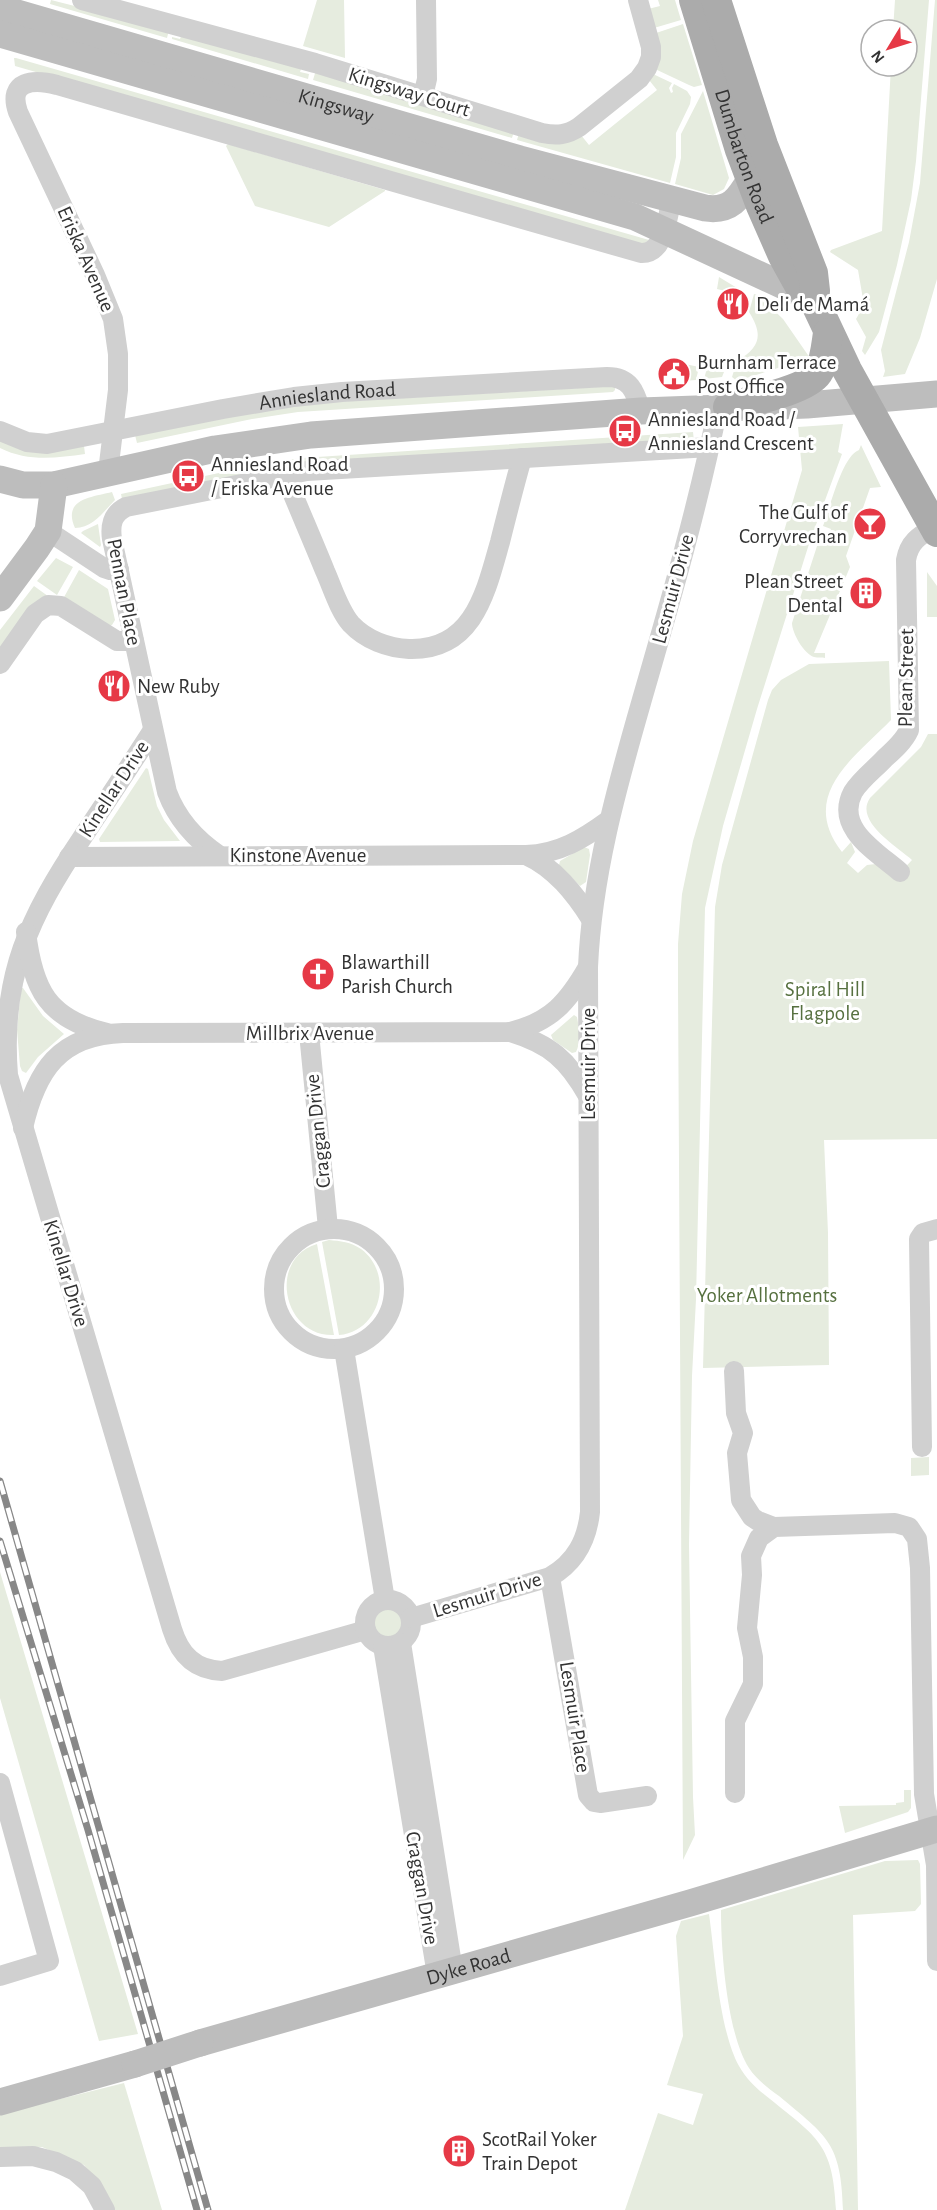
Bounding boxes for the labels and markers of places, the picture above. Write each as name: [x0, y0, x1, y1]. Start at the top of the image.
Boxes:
restaurant icon: Deli de Mamá: [715, 286, 751, 322]
place label: Deli de Mamá: [756, 294, 870, 315]
place label: Burnham Terrace Post Office: [697, 352, 836, 397]
public building icon: Burnham Terrace Post Office: [656, 356, 692, 392]
place label: Anniesland Road / Anniesland Crescent: [648, 409, 814, 454]
bus stop icon: Anniesland Road / Anniesland Crescent: [607, 413, 643, 449]
place label: Anniesland Road / Eriska Avenue: [211, 454, 349, 499]
bus stop icon: Anniesland Road / Eriska Avenue: [170, 458, 206, 494]
place label: The Gulf of Corryvrechan: [739, 502, 849, 547]
bar icon: The Gulf of Corryvrechan: [852, 506, 888, 542]
place label: Plean Street Dental: [744, 571, 843, 616]
building icon: Plean Street Dental: [848, 575, 884, 611]
restaurant icon: New Ruby: [96, 668, 132, 704]
place label: New Ruby: [137, 676, 220, 697]
place label: Blawarthill Parish Church: [341, 952, 453, 997]
church icon: Blawarthill Parish Church: [300, 956, 336, 992]
place label: ScotRail Yoker Train Depot: [482, 2129, 597, 2174]
building icon: ScotRail Yoker Train Depot: [441, 2133, 477, 2169]

